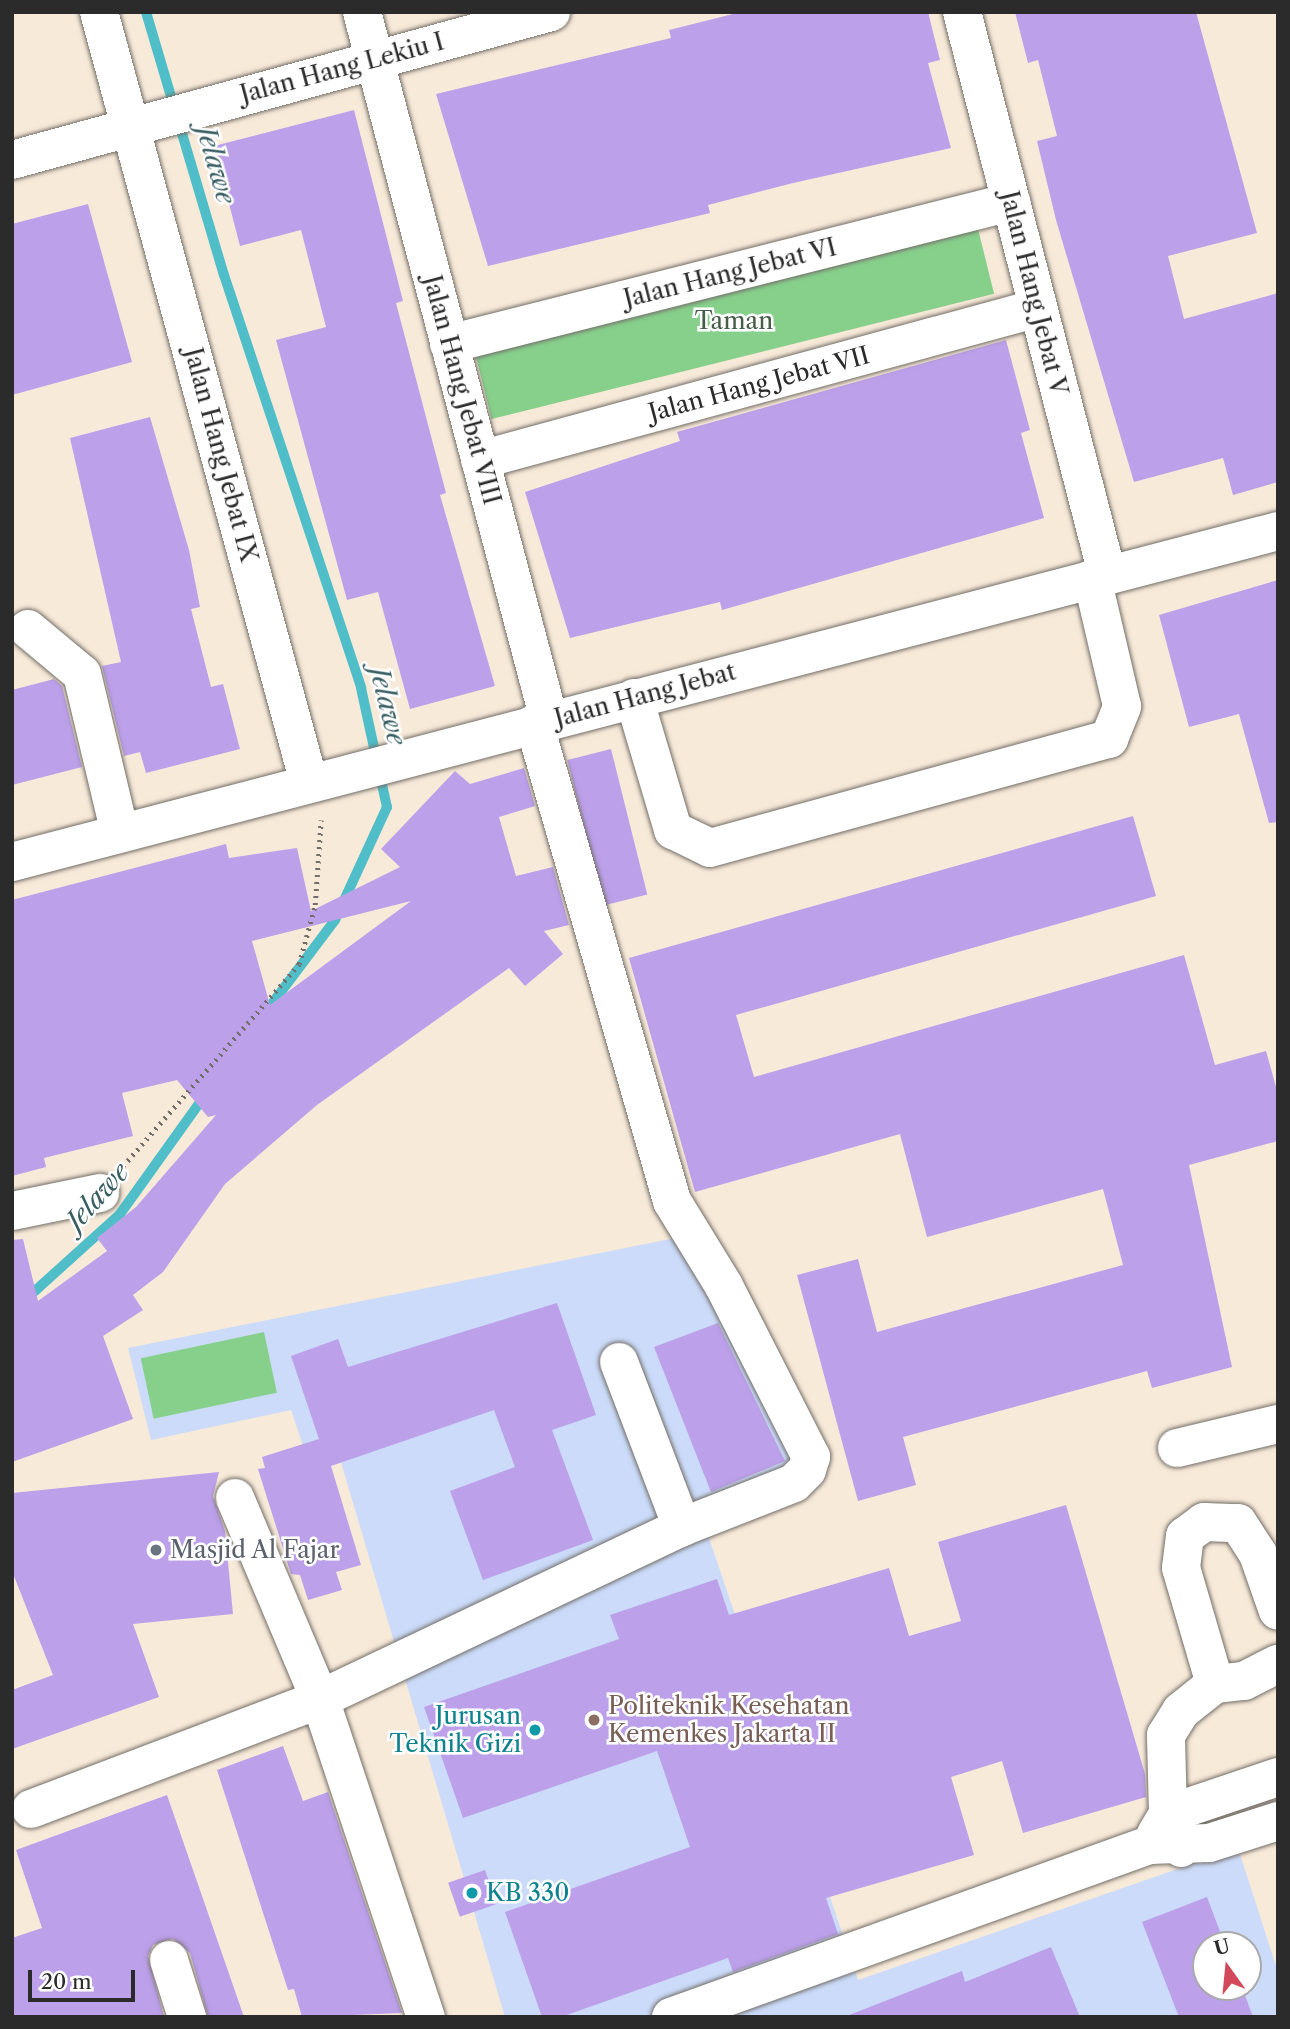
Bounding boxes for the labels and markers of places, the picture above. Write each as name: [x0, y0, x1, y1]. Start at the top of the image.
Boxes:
place label: Masjid Al Fajar: [170, 1536, 341, 1564]
marker: Masjid Al Fajar: [148, 1542, 164, 1558]
place label: Politeknik Kesehatan Kemenkes Jakarta II: [608, 1692, 850, 1748]
place label: Jurusan Teknik Gizi: [389, 1702, 521, 1758]
marker: Politeknik Kesehatan Kemenkes Jakarta II: [586, 1712, 602, 1728]
marker: Jurusan Teknik Gizi: [527, 1722, 543, 1738]
place label: KB 330: [486, 1879, 569, 1907]
marker: KB 330: [464, 1885, 480, 1901]

